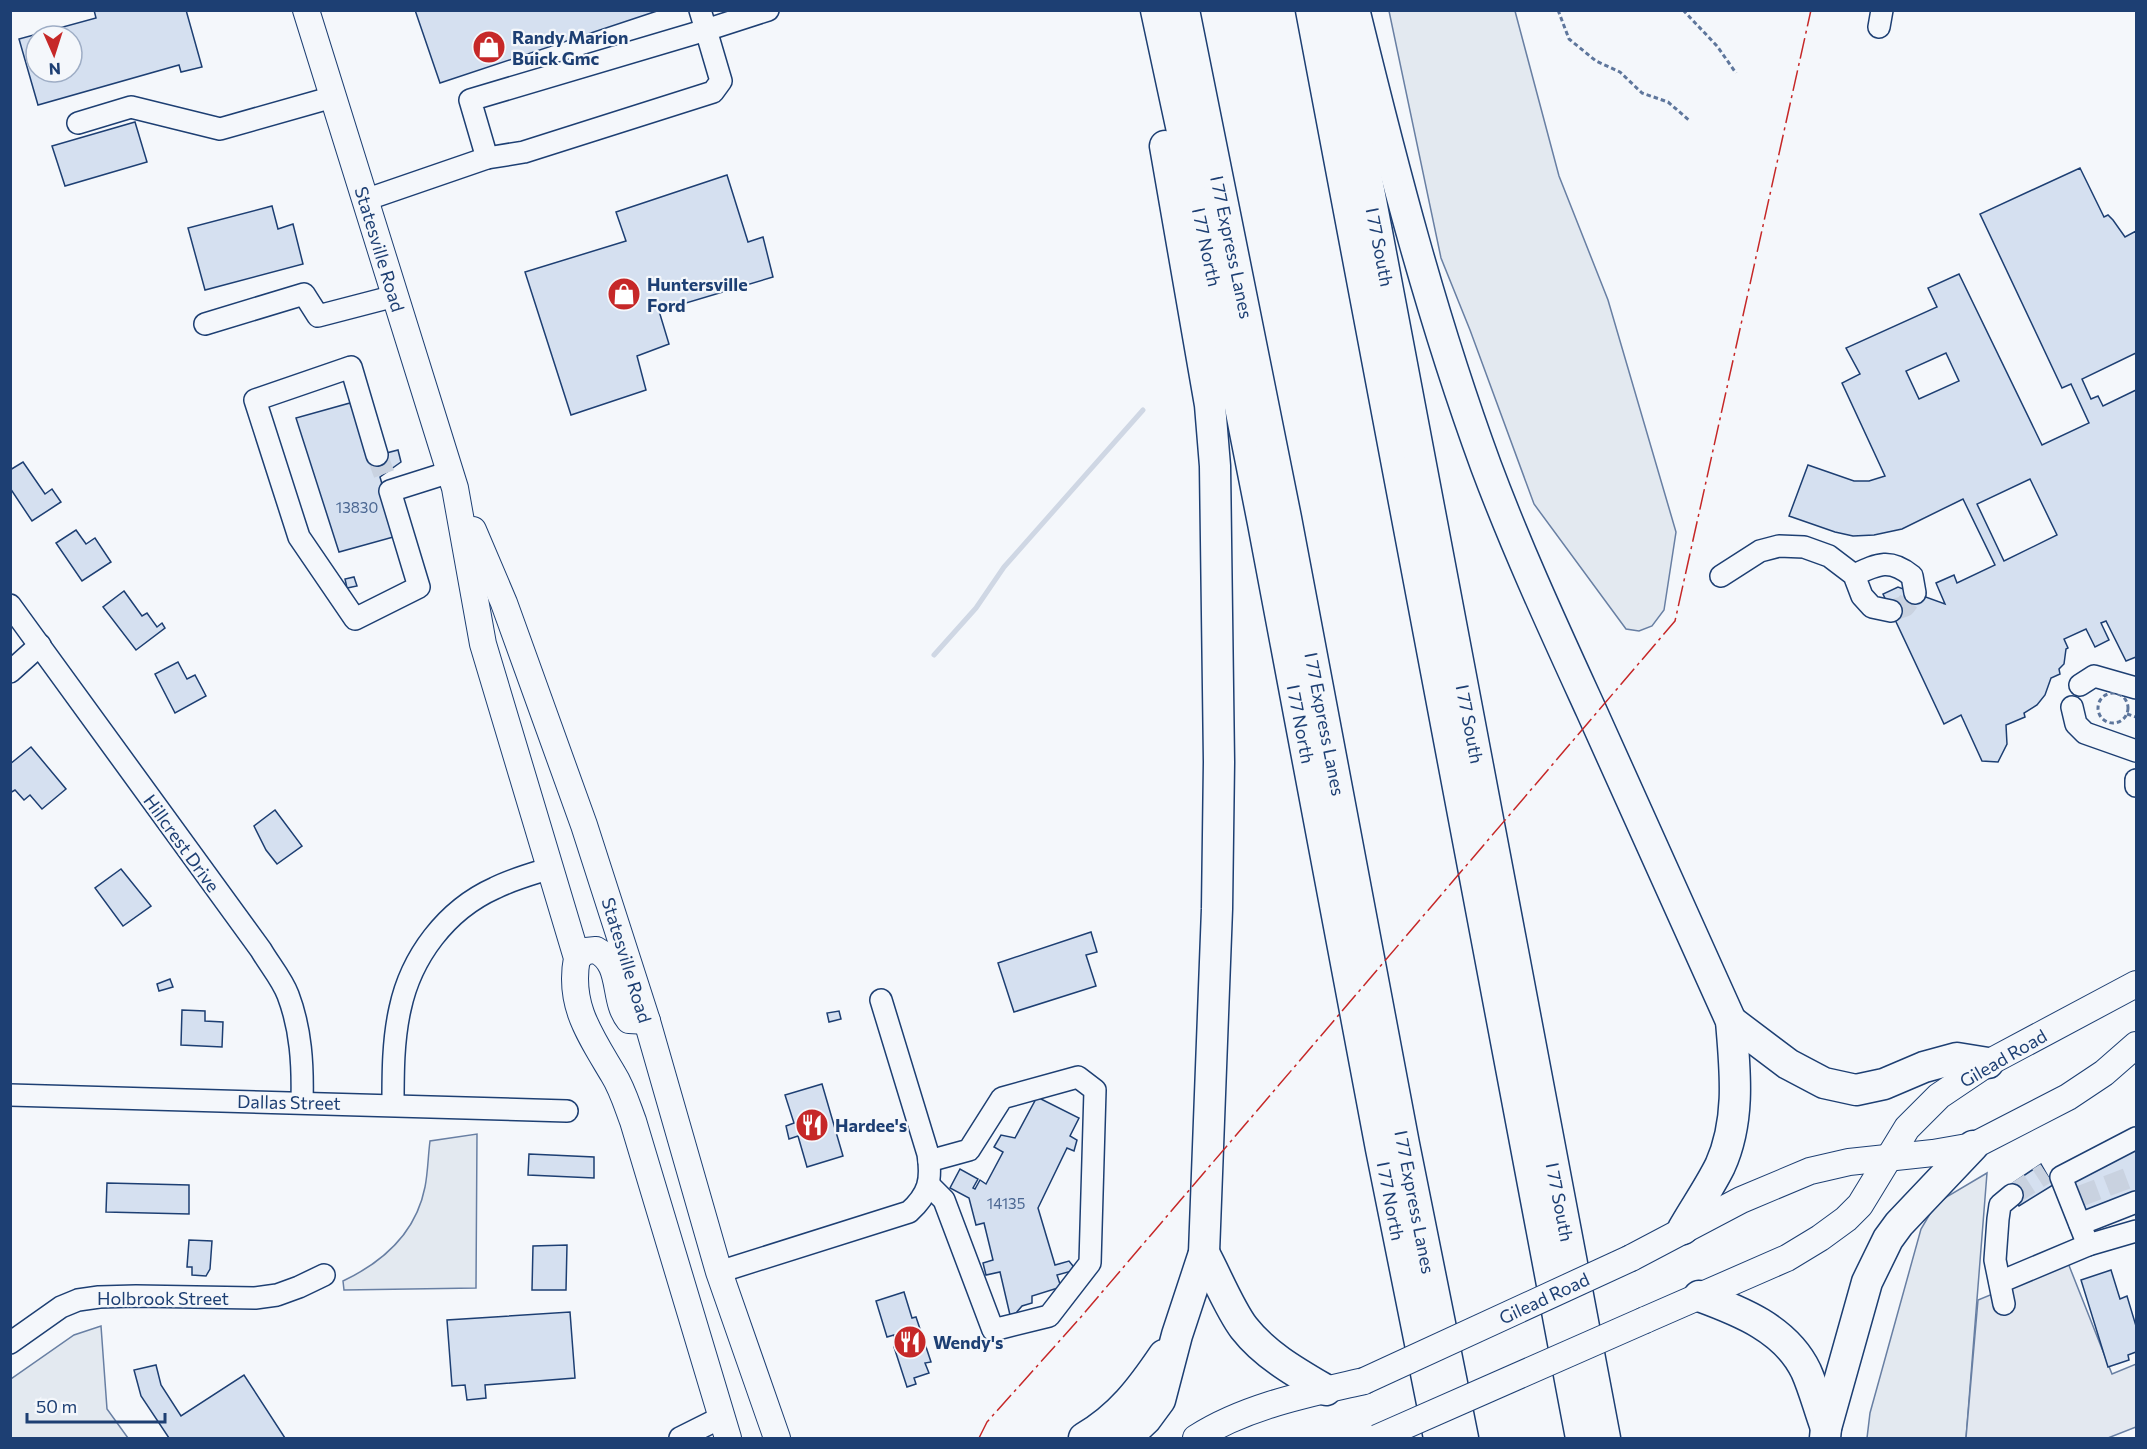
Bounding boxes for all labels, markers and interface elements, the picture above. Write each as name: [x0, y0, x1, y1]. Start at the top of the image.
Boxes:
north arrow: [24, 24, 84, 84]
place label: Randy Marion Buick Gmc: [512, 26, 628, 69]
shop icon: Randy Marion Buick Gmc: [471, 29, 507, 65]
text: N: [48, 60, 61, 79]
street label: I 77 Express Lanes: [1206, 173, 1258, 321]
street label: Statesville Road: [350, 184, 410, 314]
street label: I 77 North: [1188, 206, 1226, 288]
street label: I 77 South: [1362, 206, 1398, 288]
place label: Huntersville Ford: [647, 273, 748, 316]
shop icon: Huntersville Ford: [606, 276, 642, 312]
house number: 13830: [336, 498, 378, 516]
street label: I 77 Express Lanes: [1300, 650, 1350, 798]
street label: I 77 North: [1283, 683, 1319, 765]
street label: I 77 South: [1452, 683, 1488, 765]
street label: Hillcrest Drive: [139, 790, 225, 896]
street label: Statesville Road: [597, 895, 657, 1025]
street label: Gilead Road: [1955, 1024, 2051, 1092]
street label: Dallas Street: [237, 1090, 341, 1114]
restaurant icon: Hardee's: [794, 1107, 830, 1143]
place label: Hardee's: [835, 1114, 907, 1136]
street label: I 77 Express Lanes: [1390, 1128, 1440, 1276]
street label: I 77 North: [1373, 1160, 1409, 1242]
street label: I 77 South: [1542, 1161, 1578, 1243]
house number: 14135: [987, 1194, 1025, 1212]
street label: Gilead Road: [1495, 1267, 1593, 1329]
street label: Holbrook Street: [97, 1287, 229, 1309]
restaurant icon: Wendy's: [892, 1324, 928, 1360]
place label: Wendy's: [933, 1331, 1003, 1353]
scale bar: [27, 1386, 165, 1424]
text: 50 m: [36, 1395, 77, 1417]

